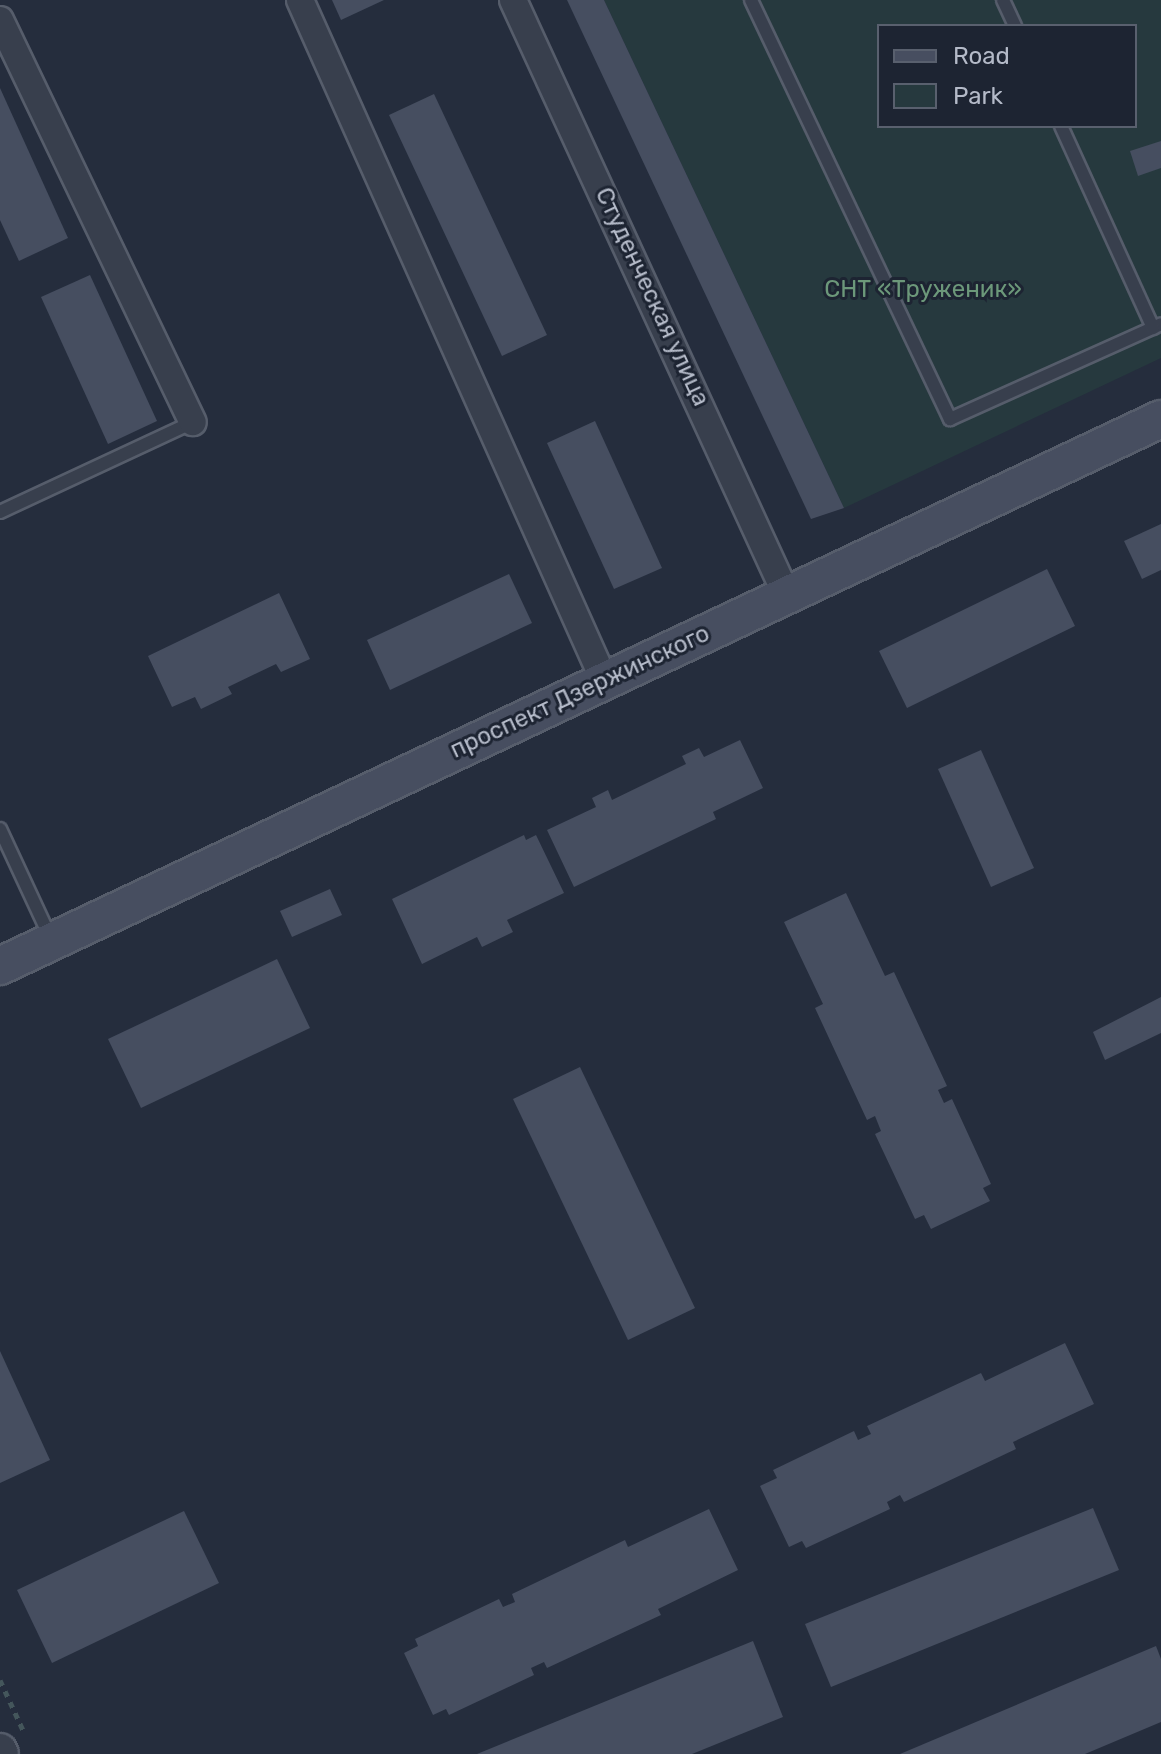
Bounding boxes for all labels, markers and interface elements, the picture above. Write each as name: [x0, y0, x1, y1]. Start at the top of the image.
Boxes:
legend: [877, 24, 1137, 128]
text: Road: [953, 42, 1010, 70]
text: Park: [953, 82, 1003, 110]
street label: Студенческая улица: [589, 183, 715, 411]
park label: СНТ «Труженик»: [824, 276, 1022, 304]
street label: проспект Дзержинского: [446, 619, 714, 765]

